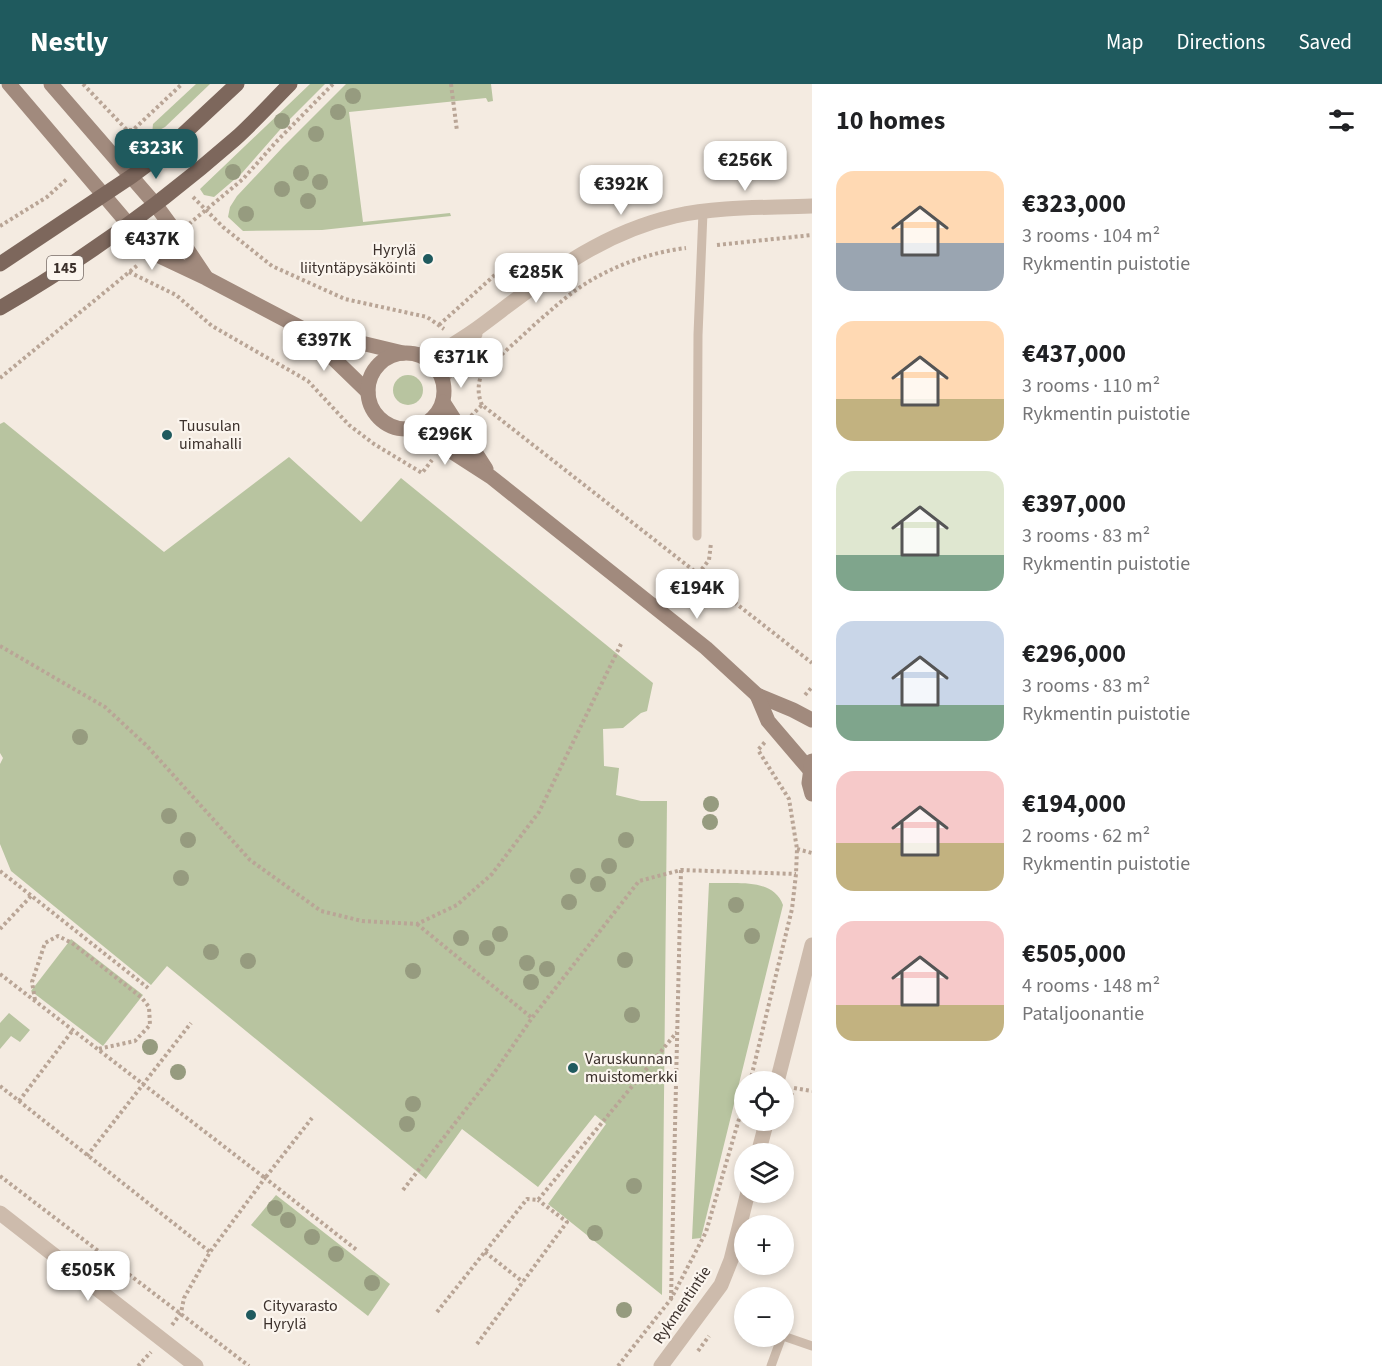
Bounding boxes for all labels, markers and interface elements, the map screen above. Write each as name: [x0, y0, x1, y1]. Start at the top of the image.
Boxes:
text: Nestly: [30, 22, 108, 62]
text: Map: [1106, 27, 1144, 57]
text: Directions: [1177, 27, 1265, 57]
text: Saved: [1298, 27, 1352, 57]
text: 10 homes: [836, 102, 945, 139]
icon: filters: [1325, 104, 1358, 137]
pin: €323K: [114, 129, 198, 180]
text: €323K: [129, 134, 183, 162]
pin: €256K: [703, 141, 787, 192]
text: €256K: [718, 146, 772, 174]
pin: €392K: [579, 165, 663, 216]
text: €392K: [594, 170, 648, 198]
text: €323,000: [1022, 185, 1126, 222]
icon: home: [884, 195, 956, 267]
pin: €437K: [110, 220, 194, 271]
text: 3 rooms · 104 m²: [1022, 222, 1160, 250]
text: €437K: [125, 225, 179, 253]
place label: Hyrylä liityntäpysäköinti: [300, 239, 416, 279]
text: Rykmentin puistotie: [1022, 250, 1190, 278]
marker: Hyrylä liityntäpysäköinti: [421, 252, 435, 266]
pin: €285K: [494, 253, 578, 304]
road number: 145: [47, 256, 83, 280]
text: €285K: [509, 258, 563, 286]
pin: €397K: [282, 321, 366, 372]
text: €397K: [297, 326, 351, 354]
text: €437,000: [1022, 335, 1126, 372]
pin: €371K: [419, 338, 503, 389]
text: €371K: [434, 343, 488, 371]
icon: home: [884, 345, 956, 417]
text: 3 rooms · 110 m²: [1022, 372, 1160, 400]
text: Rykmentin puistotie: [1022, 400, 1190, 428]
place label: Tuusulan uimahalli: [179, 415, 242, 455]
pin: €296K: [403, 415, 487, 466]
text: €296K: [418, 420, 472, 448]
marker: Tuusulan uimahalli: [160, 428, 174, 442]
text: €397,000: [1022, 485, 1126, 522]
icon: home: [884, 495, 956, 567]
text: 3 rooms · 83 m²: [1022, 522, 1150, 550]
text: Rykmentin puistotie: [1022, 550, 1190, 578]
pin: €194K: [655, 569, 739, 620]
text: €194K: [670, 574, 724, 602]
text: €296,000: [1022, 635, 1126, 672]
icon: home: [884, 645, 956, 717]
text: 3 rooms · 83 m²: [1022, 672, 1150, 700]
text: Rykmentin puistotie: [1022, 700, 1190, 728]
text: €194,000: [1022, 785, 1126, 822]
icon: home: [884, 795, 956, 867]
text: 2 rooms · 62 m²: [1022, 822, 1150, 850]
text: Rykmentin puistotie: [1022, 850, 1190, 878]
text: €505,000: [1022, 935, 1126, 972]
icon: home: [884, 945, 956, 1017]
text: 4 rooms · 148 m²: [1022, 972, 1160, 1000]
text: Pataljoonantie: [1022, 1000, 1144, 1028]
place label: Varuskunnan muistomerkki: [585, 1048, 678, 1088]
marker: Varuskunnan muistomerkki: [566, 1061, 580, 1075]
map controls: [734, 1071, 794, 1347]
button: locate: [734, 1071, 794, 1131]
button: layers: [734, 1143, 794, 1203]
button: +: [734, 1215, 794, 1275]
pin: €505K: [46, 1251, 130, 1302]
text: €505K: [61, 1256, 115, 1284]
street label: Rykmentintie: [648, 1262, 716, 1348]
button: −: [734, 1287, 794, 1347]
place label: Cityvarasto Hyrylä: [263, 1295, 338, 1335]
marker: Cityvarasto Hyrylä: [244, 1308, 258, 1322]

